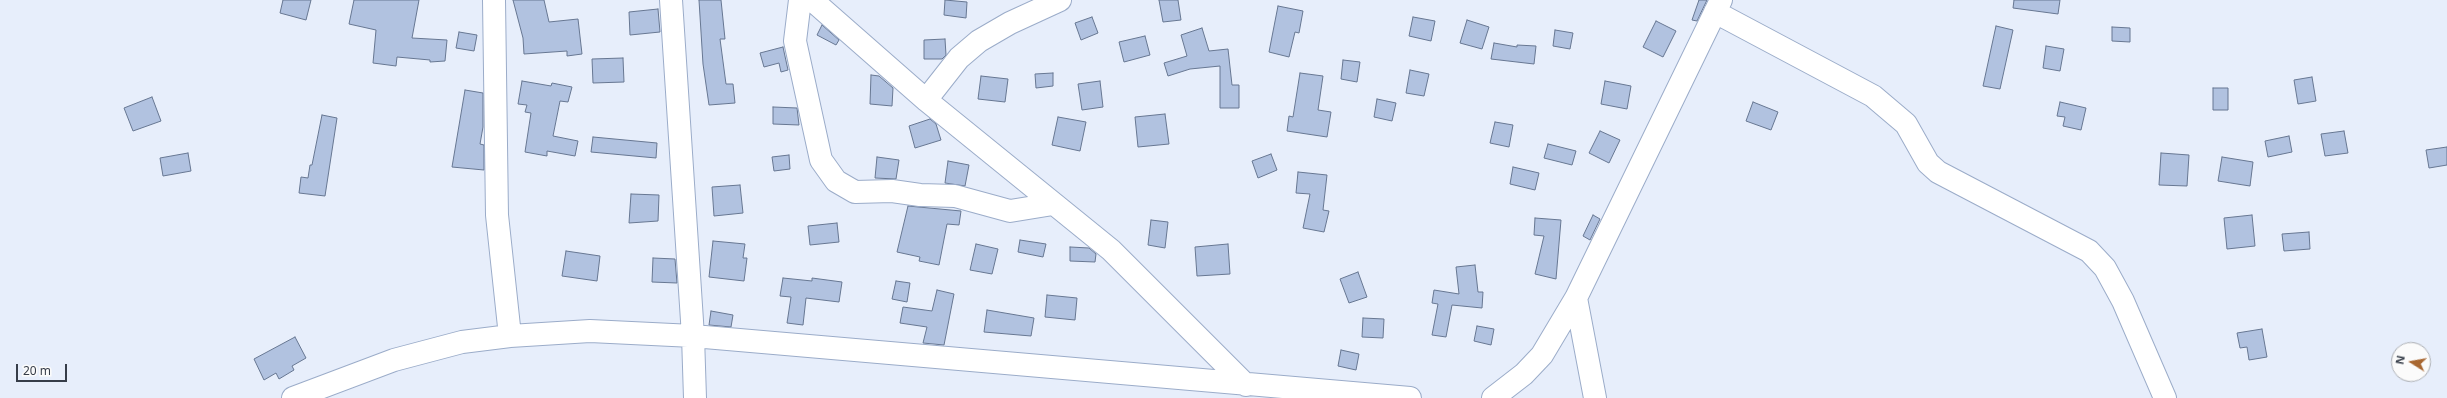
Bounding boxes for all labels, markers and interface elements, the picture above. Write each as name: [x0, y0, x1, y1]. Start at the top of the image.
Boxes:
north arrow: [2391, 342, 2431, 382]
text: N: [2391, 354, 2408, 366]
scale bar: [18, 356, 69, 382]
text: 20 m: [23, 362, 51, 379]

